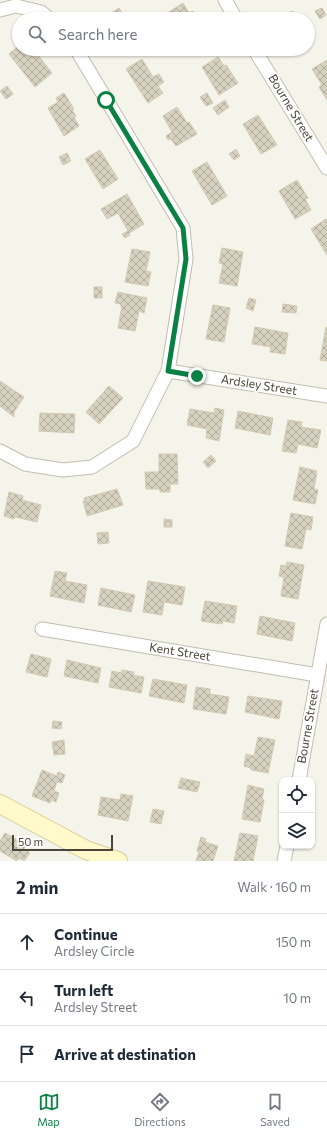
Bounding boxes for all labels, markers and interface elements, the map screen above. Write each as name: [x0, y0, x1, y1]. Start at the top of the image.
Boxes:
search box: [12, 12, 315, 56]
icon: search: [26, 23, 48, 45]
text: Search here: [58, 25, 137, 43]
street label: Bourne Street: [266, 71, 317, 144]
route start: [97, 91, 115, 109]
route end: [188, 367, 206, 385]
street label: Ardsley Street: [220, 371, 298, 397]
street label: Kent Street: [148, 639, 212, 663]
street label: Bourne Street: [294, 687, 321, 764]
map controls: [279, 777, 315, 849]
button: locate: [279, 777, 315, 813]
button: layers: [279, 813, 315, 849]
scale bar: [12, 833, 113, 852]
text: 50 m: [18, 835, 43, 848]
text: 2 min: [16, 877, 58, 898]
text: Walk · 160 m: [237, 879, 311, 895]
text: Continue: [54, 925, 118, 943]
icon: ahead: [16, 931, 38, 953]
text: 150 m: [276, 934, 311, 950]
text: Ardsley Circle: [54, 943, 134, 959]
text: Turn left: [54, 981, 113, 999]
icon: left: [16, 987, 38, 1009]
text: 10 m: [283, 990, 311, 1006]
text: Ardsley Street: [54, 999, 137, 1015]
icon: arrive: [16, 1043, 38, 1065]
text: Arrive at destination: [54, 1045, 196, 1063]
tab: Map: [37, 1091, 60, 1128]
tab: Directions: [134, 1091, 186, 1128]
tab: Saved: [260, 1091, 290, 1128]

